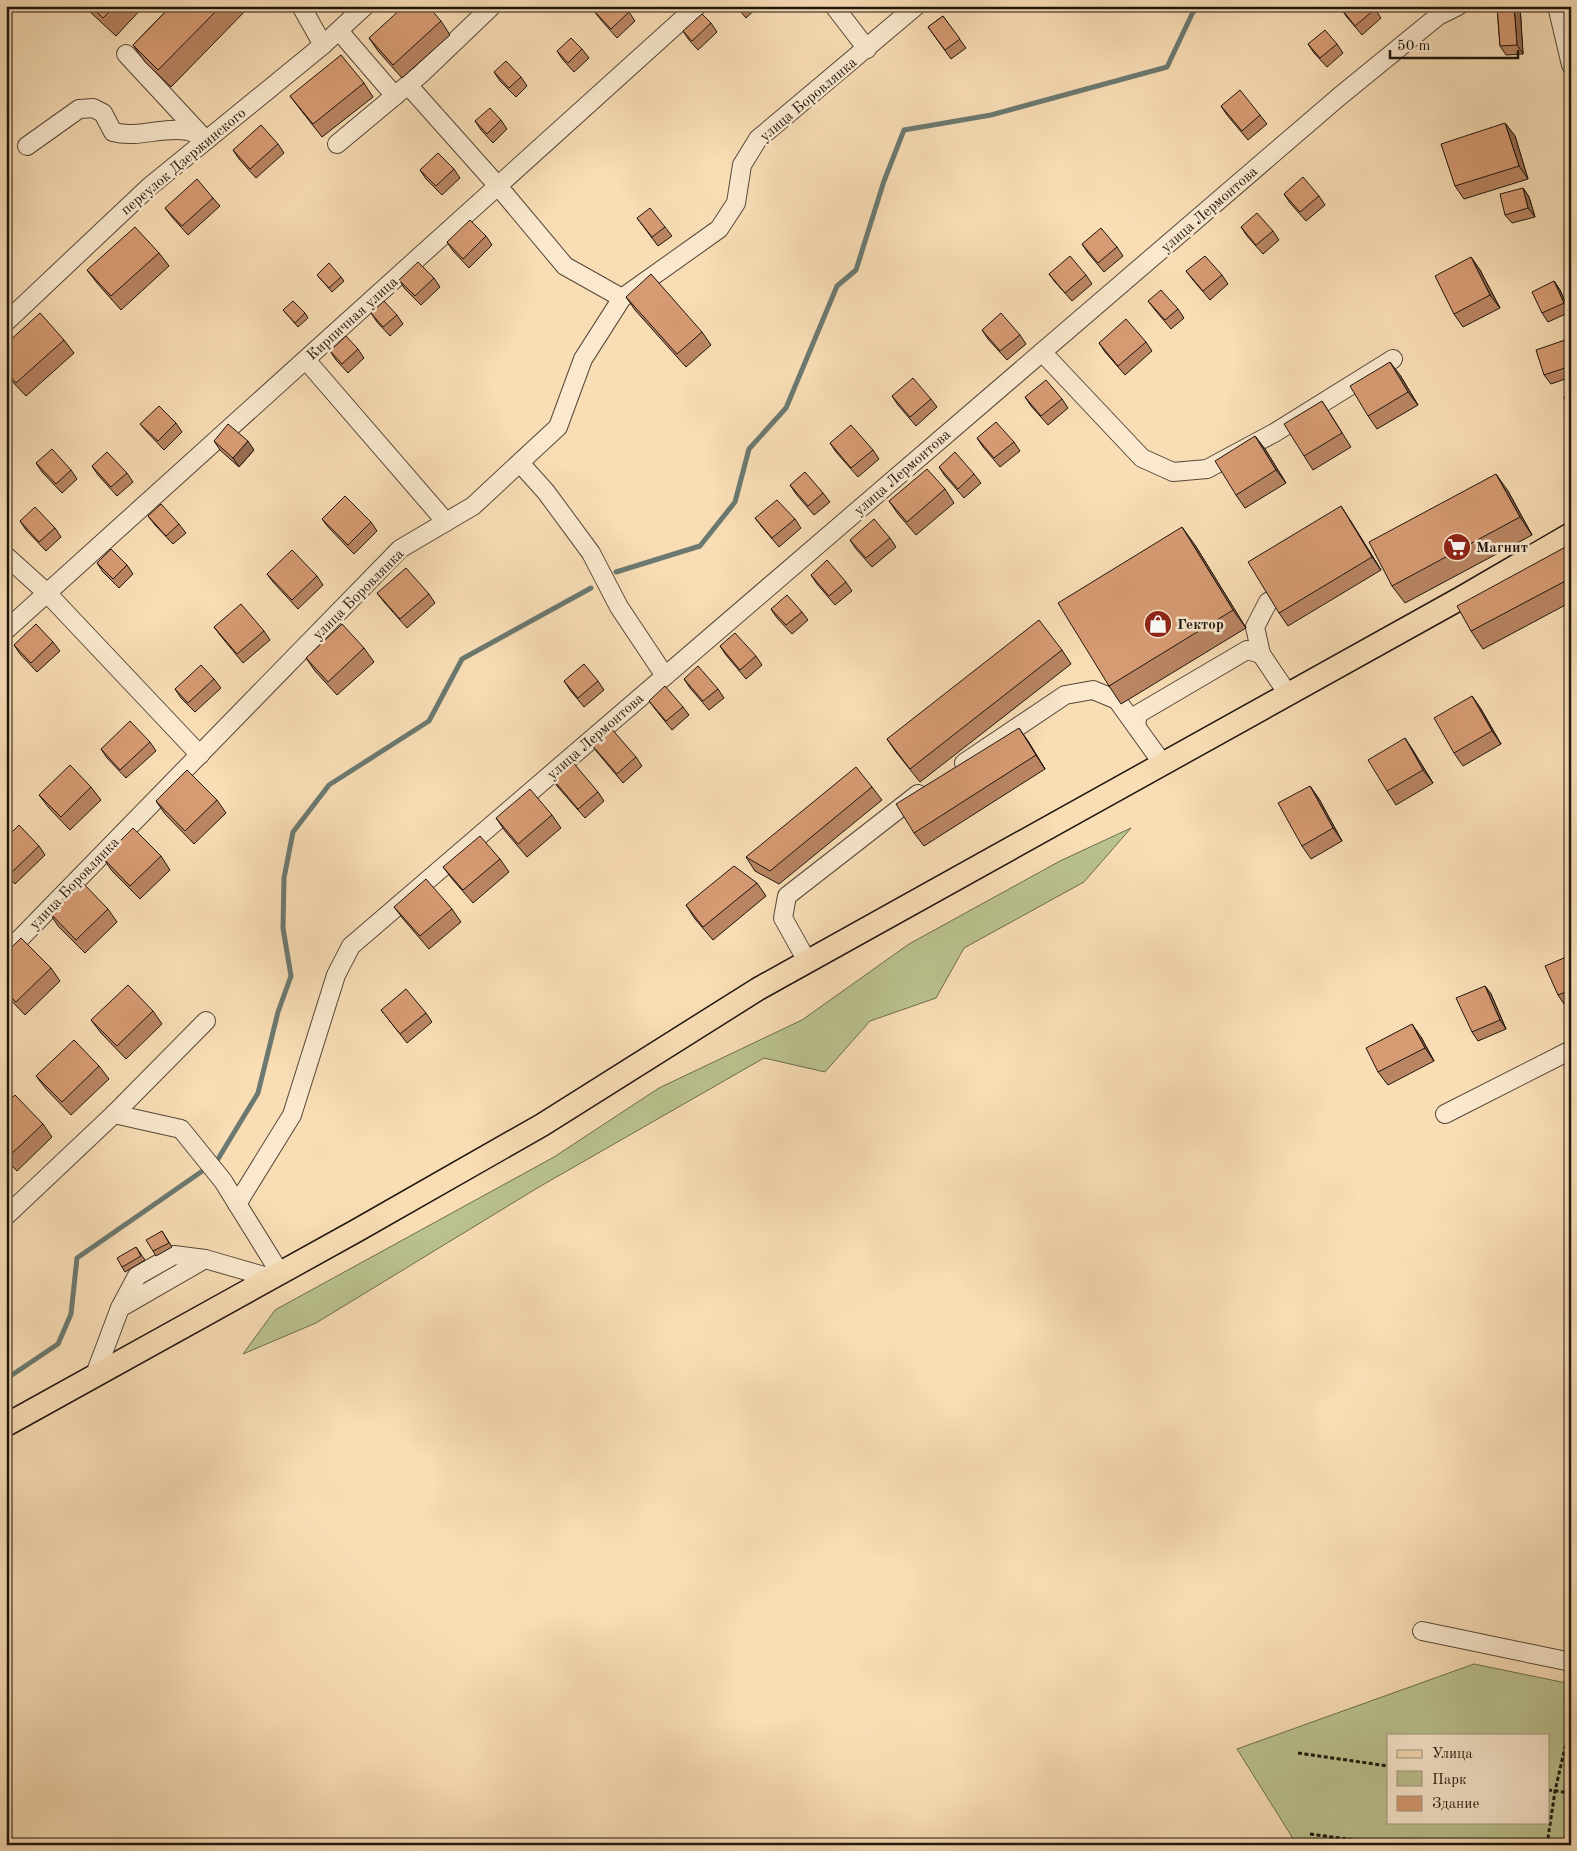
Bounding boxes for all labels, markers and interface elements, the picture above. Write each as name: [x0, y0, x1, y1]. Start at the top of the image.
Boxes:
scale bar: [1390, 28, 1517, 60]
text: 50 m: [1397, 39, 1431, 54]
street label: улица Боровлянка: [758, 55, 861, 145]
street label: переулок Дзержинского: [119, 106, 249, 219]
street label: улица Лермонтова: [1159, 164, 1262, 256]
street label: Кирпичная улица: [305, 274, 402, 364]
street label: улица Лермонтова: [852, 427, 955, 519]
supermarket icon: Магнит: [1442, 532, 1472, 562]
place label: Магнит: [1476, 541, 1528, 556]
street label: улица Боровлянка: [311, 546, 408, 643]
shop icon: Гектор: [1143, 609, 1173, 639]
place label: Гектор: [1177, 618, 1224, 633]
street label: улица Лермонтова: [545, 691, 648, 783]
street label: улица Боровлянка: [27, 835, 123, 933]
legend: [1387, 1734, 1550, 1824]
text: Улица: [1432, 1747, 1473, 1762]
text: Парк: [1432, 1773, 1467, 1788]
text: Здание: [1432, 1797, 1479, 1812]

